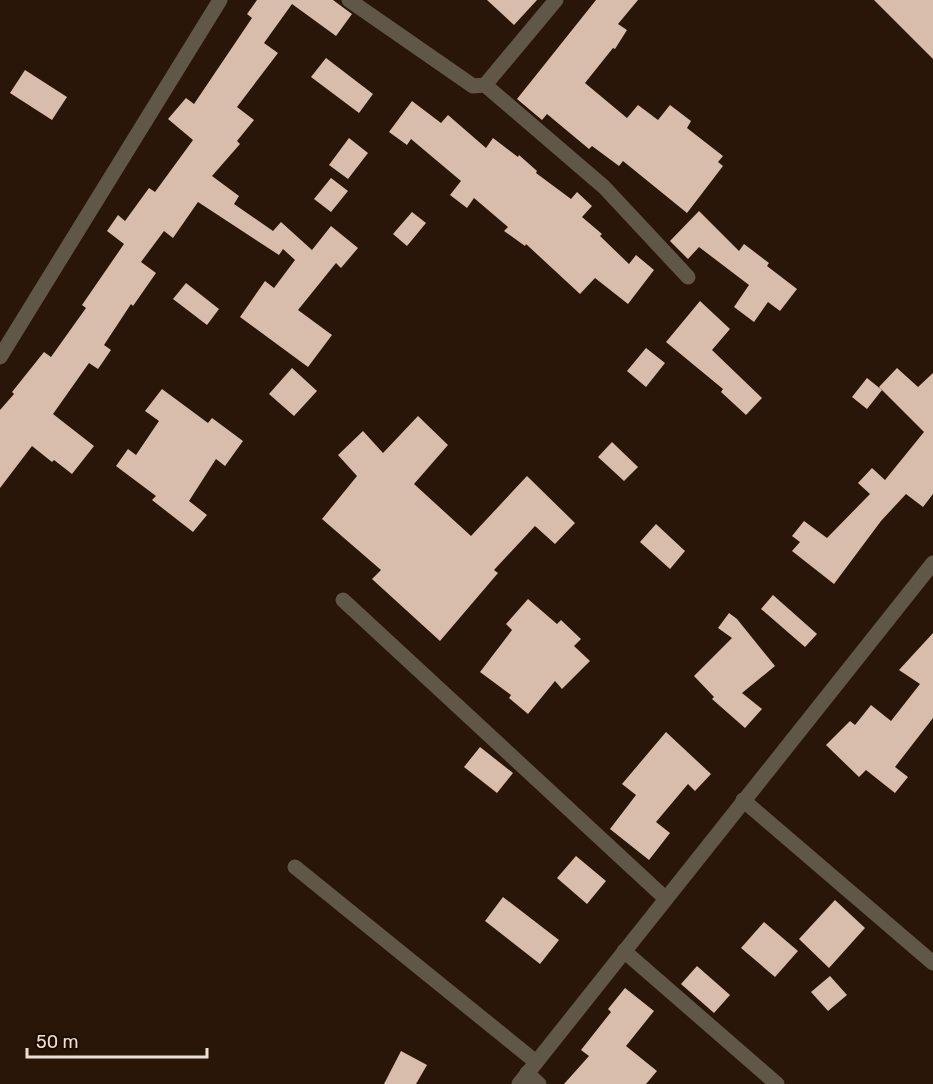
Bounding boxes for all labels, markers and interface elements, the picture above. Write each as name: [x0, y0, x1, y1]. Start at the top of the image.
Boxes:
scale bar: [27, 1021, 207, 1059]
text: 50 m: [36, 1031, 79, 1053]

